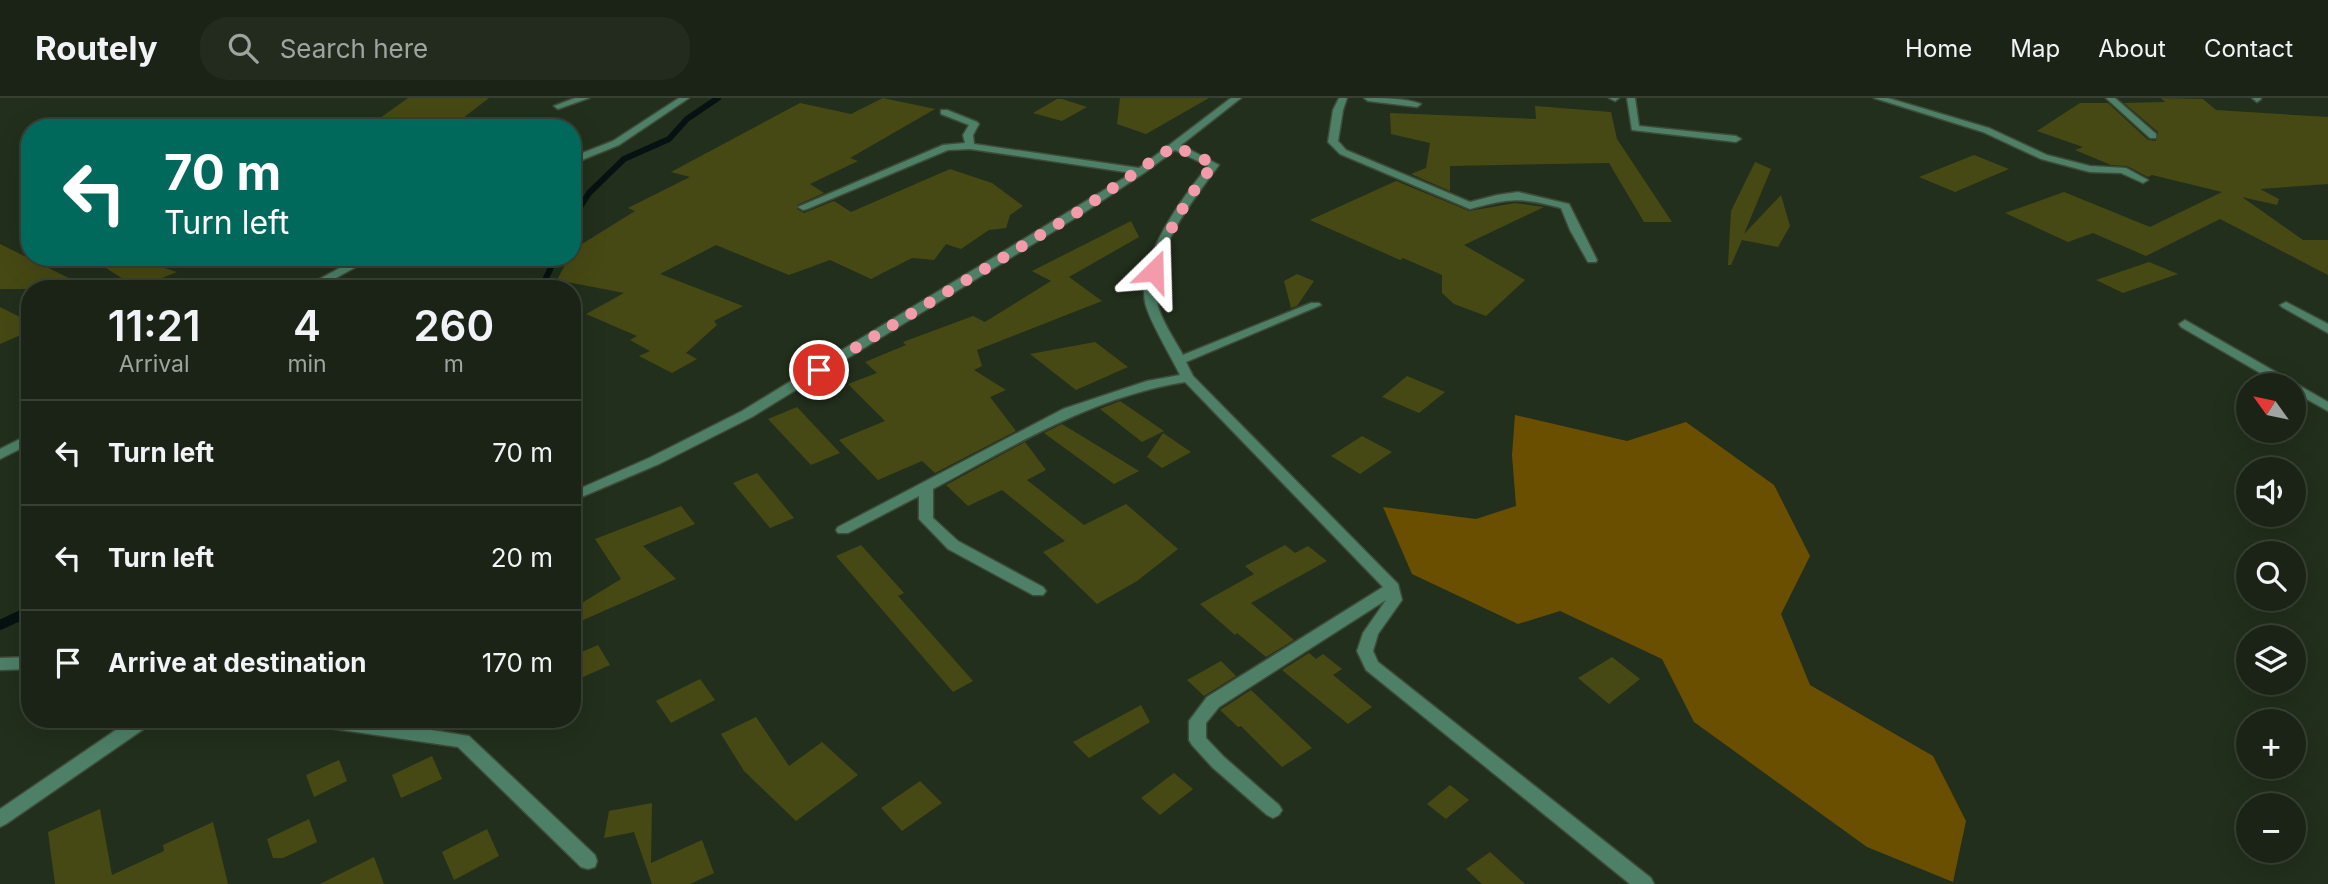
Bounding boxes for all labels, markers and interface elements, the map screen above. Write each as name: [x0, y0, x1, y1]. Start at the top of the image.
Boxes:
search box: [200, 17, 690, 80]
text: Routely: [35, 28, 158, 68]
icon: search: [224, 29, 262, 67]
text: Search here: [280, 33, 428, 64]
text: Home: [1905, 34, 1972, 63]
text: Map: [2010, 34, 2060, 63]
text: About: [2098, 34, 2166, 63]
text: Contact: [2204, 34, 2293, 63]
text: 70 m: [164, 143, 281, 202]
icon: left: [49, 147, 140, 238]
text: Turn left: [164, 203, 289, 242]
position arrow: [1117, 234, 1191, 308]
text: 11:21: [108, 300, 201, 351]
text: 4: [293, 300, 321, 351]
text: 260: [413, 300, 494, 351]
pin: [789, 340, 849, 400]
text: Arrival: [119, 350, 190, 378]
text: min: [287, 350, 327, 378]
text: m: [444, 350, 464, 378]
icon: arrive: [800, 351, 838, 389]
north arrow: [2236, 373, 2306, 443]
map controls: [2236, 373, 2306, 863]
icon: left: [49, 434, 87, 472]
text: Turn left: [108, 437, 214, 468]
text: 70 m: [492, 437, 553, 468]
button: sound: [2236, 457, 2306, 527]
icon: left: [49, 539, 87, 577]
button: search: [2236, 541, 2306, 611]
text: Turn left: [108, 542, 214, 573]
text: 20 m: [491, 542, 553, 573]
button: layers: [2236, 625, 2306, 695]
icon: arrive: [49, 644, 87, 682]
text: Arrive at destination: [108, 647, 367, 678]
text: 170 m: [482, 647, 553, 678]
button: +: [2236, 709, 2306, 779]
button: −: [2236, 793, 2306, 863]

